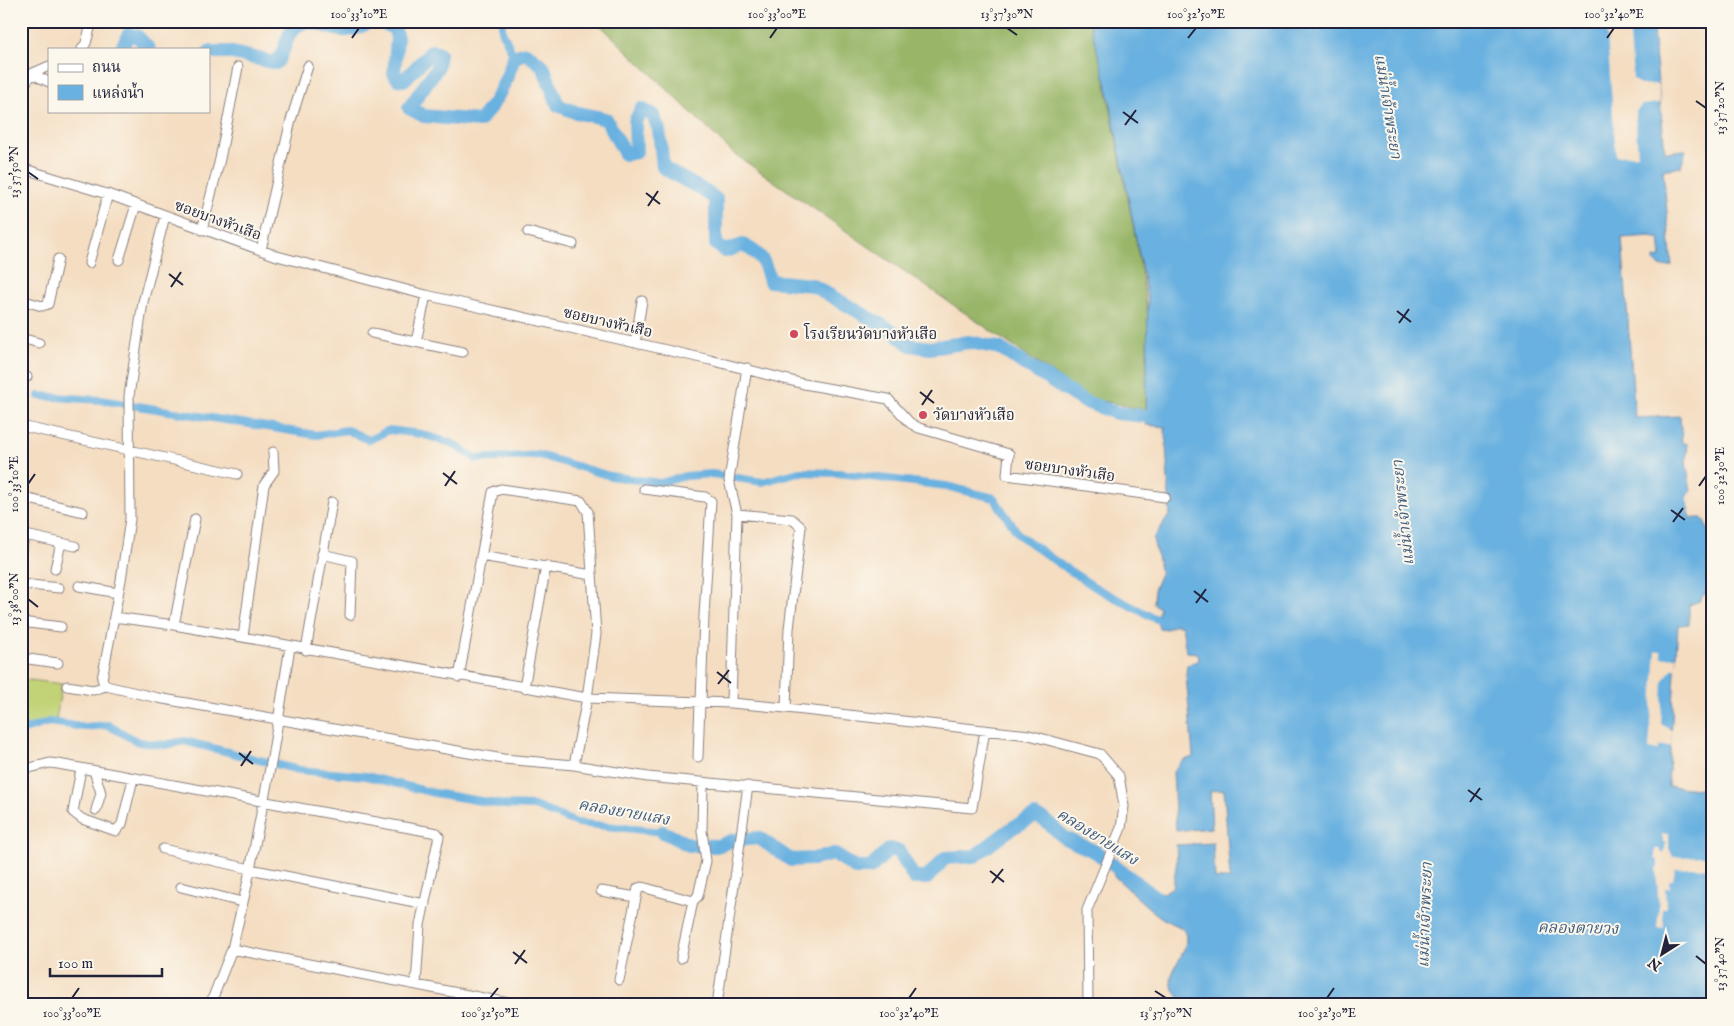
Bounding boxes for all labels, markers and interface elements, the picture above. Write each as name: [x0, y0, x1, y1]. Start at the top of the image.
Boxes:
text: 100°33'10"E: [331, 7, 387, 22]
text: 100°33'00"E: [748, 7, 806, 22]
text: 13°37'30"N: [981, 7, 1034, 22]
text: 100°32'50"E: [1167, 7, 1225, 22]
text: 100°32'40"E: [1584, 7, 1644, 22]
legend: [48, 48, 210, 112]
water label: แม่น้ำเจ้าพระยา: [1369, 52, 1408, 161]
text: ถนน: [92, 58, 121, 77]
text: 13°37'20"N: [1713, 80, 1728, 135]
text: แหล่งน้ำ: [92, 82, 144, 103]
text: 13°37'50"N: [7, 145, 22, 198]
street label: ซอยบางหัวเสือ: [172, 196, 264, 245]
street label: ซอยบางหัวเสือ: [561, 303, 654, 342]
place label: โรงเรียนวัดบางหัวเสือ: [803, 323, 937, 344]
marker: โรงเรียนวัดบางหัวเสือ: [788, 328, 800, 340]
place label: วัดบางหัวเสือ: [933, 406, 1015, 425]
marker: วัดบางหัวเสือ: [917, 409, 929, 421]
text: 100°32'30"E: [1713, 447, 1728, 505]
street label: ซอยบางหัวเสือ: [1023, 455, 1116, 486]
text: 100°33'10"E: [7, 456, 22, 512]
water label: แม่น้ำเจ้าพระยา: [1385, 458, 1419, 567]
text: 13°38'00"N: [7, 572, 22, 626]
water label: คลองยายแสง: [576, 795, 672, 831]
water label: คลองยายแสง: [1053, 805, 1142, 871]
water label: แม่น้ำเจ้าพระยา: [1411, 861, 1438, 968]
water label: คลองตายวง: [1537, 918, 1620, 940]
north arrow: [1636, 928, 1686, 978]
text: 13°37'40"N: [1713, 936, 1728, 991]
scale bar: [50, 946, 162, 978]
text: N: [1645, 953, 1666, 975]
text: 100 m: [58, 954, 94, 973]
text: 100°33'00"E: [43, 1006, 101, 1021]
text: 100°32'50"E: [461, 1006, 519, 1021]
text: 100°32'40"E: [879, 1006, 939, 1021]
text: 13°37'50"N: [1140, 1006, 1193, 1021]
text: 100°32'30"E: [1298, 1006, 1356, 1021]

